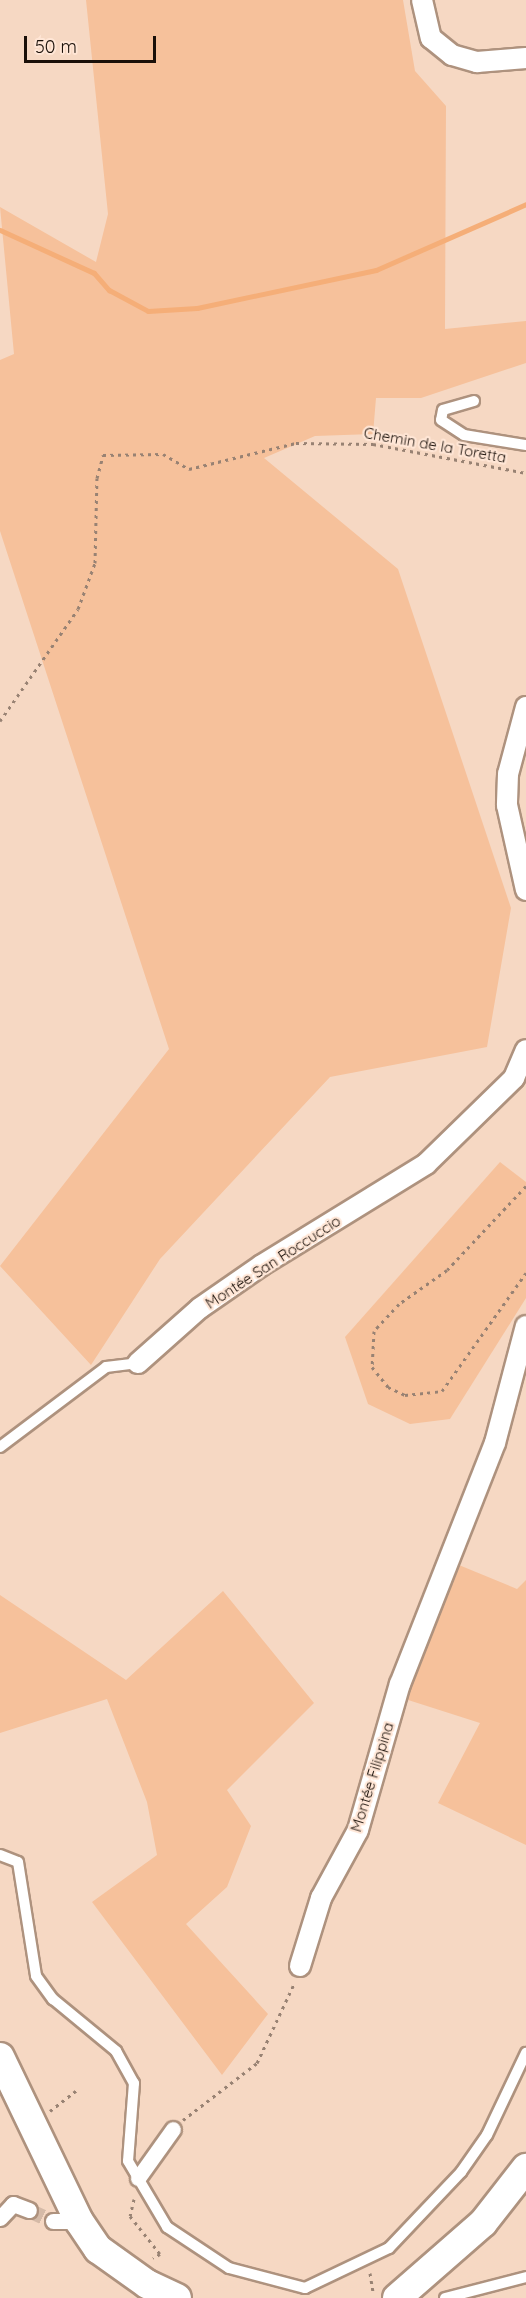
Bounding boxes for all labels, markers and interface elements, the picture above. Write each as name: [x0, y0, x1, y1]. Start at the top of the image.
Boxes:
scale bar: [27, 24, 159, 62]
text: 50 m: [35, 35, 77, 58]
street label: Chemin de la Toretta: [362, 424, 508, 466]
street label: Montée San Roccuccio: [202, 1212, 344, 1312]
street label: Montée Filippina: [347, 1720, 397, 1834]

